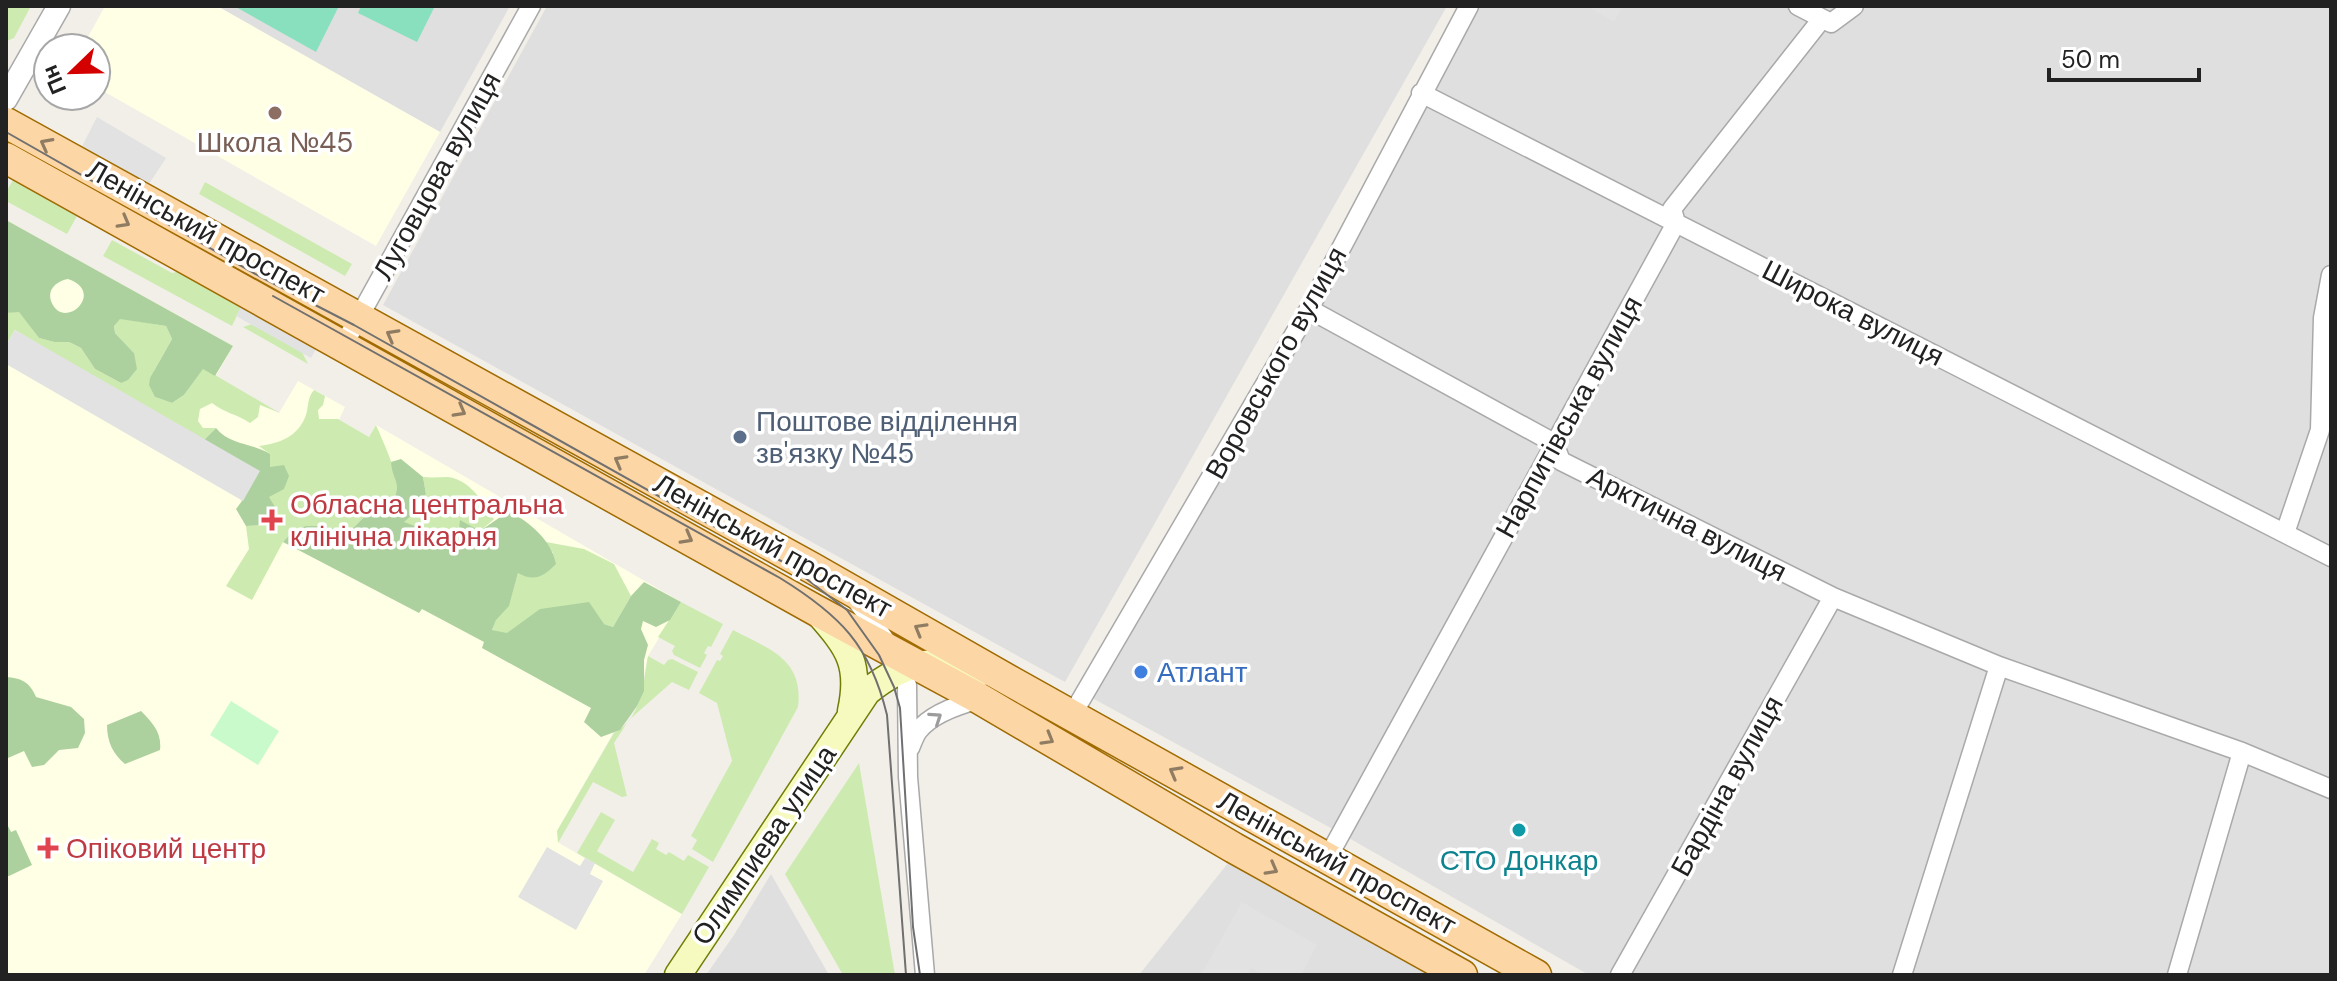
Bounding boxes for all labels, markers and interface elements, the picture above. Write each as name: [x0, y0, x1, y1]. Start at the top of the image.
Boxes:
north arrow: [32, 32, 112, 112]
scale bar: [2049, 32, 2199, 82]
text: 50 m: [2061, 44, 2120, 75]
text: Пн: [35, 61, 73, 99]
street label: Луговцова вулиця: [364, 65, 510, 287]
marker: Школа №45: [266, 104, 284, 122]
place label: Школа №45: [197, 124, 353, 161]
one-way arrow: [40, 138, 55, 154]
street label: Ленінський проспект: [80, 151, 332, 313]
one-way arrow: [115, 212, 129, 228]
street label: Воровського вулиця: [1197, 240, 1355, 486]
street label: Широка вулиця: [1756, 251, 1950, 375]
street label: Нарпитівська вулиця: [1487, 289, 1651, 545]
one-way arrow: [386, 330, 401, 345]
one-way arrow: [452, 402, 466, 417]
place label: Поштове відділення зв'язку №45: [756, 403, 1018, 472]
marker: Поштове відділення зв'язку №45: [731, 428, 749, 446]
one-way arrow: [614, 455, 629, 471]
street label: Арктична вулиця: [1581, 458, 1793, 590]
street label: Ленінський проспект: [647, 465, 899, 627]
place label: Обласна центральна клінічна лікарня: [290, 486, 564, 555]
marker: Обласна центральна клінічна лікарня: [261, 509, 283, 531]
one-way arrow: [678, 528, 693, 544]
one-way arrow: [914, 623, 929, 639]
place label: Атлант: [1157, 654, 1248, 691]
marker: Атлант: [1132, 663, 1150, 681]
street label: Бардіна вулиця: [1662, 689, 1792, 883]
one-way arrow: [928, 713, 942, 728]
one-way arrow: [1039, 729, 1054, 745]
street label: Олимпиева улица: [683, 737, 845, 952]
one-way arrow: [1169, 767, 1183, 782]
street label: Ленінський проспект: [1211, 782, 1463, 944]
marker: СТО Донкар: [1510, 821, 1528, 839]
place label: Опіковий центр: [66, 830, 266, 867]
marker: Опіковий центр: [37, 837, 59, 859]
place label: СТО Донкар: [1440, 842, 1598, 879]
one-way arrow: [1264, 860, 1279, 875]

